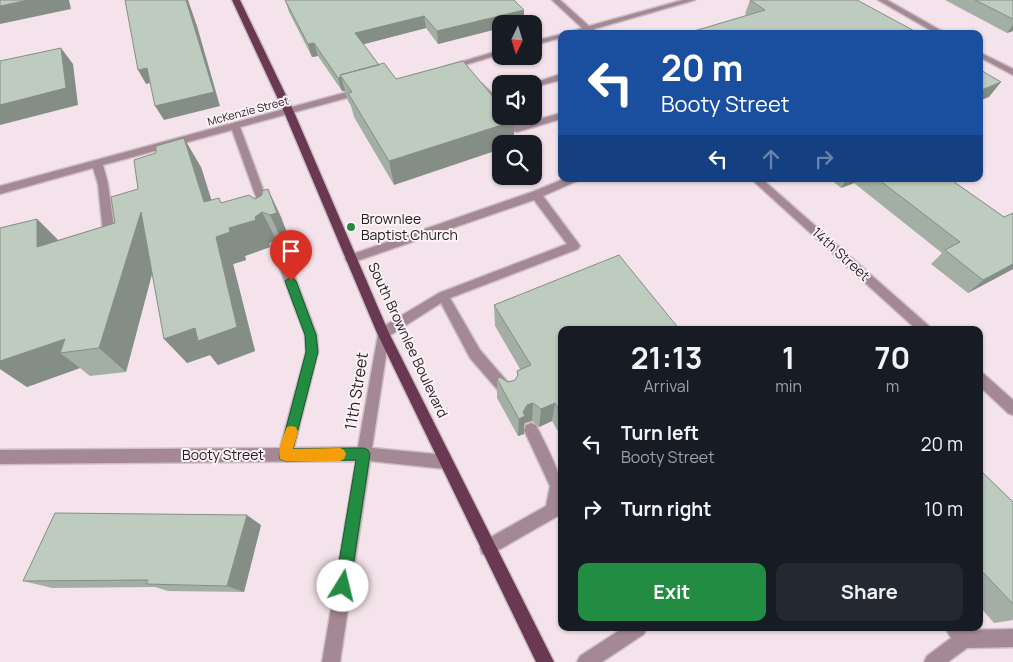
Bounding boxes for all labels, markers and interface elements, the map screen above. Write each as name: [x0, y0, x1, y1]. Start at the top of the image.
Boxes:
north arrow: [492, 15, 542, 65]
map controls: [492, 15, 542, 185]
text: 20 m: [661, 44, 743, 92]
icon: left: [578, 50, 643, 115]
button: sound: [492, 75, 542, 125]
text: Booty Street: [661, 89, 790, 119]
street label: McKenzie Street: [206, 92, 290, 129]
button: search: [492, 135, 542, 185]
icon: left: [704, 145, 732, 173]
icon: ahead: [757, 145, 785, 173]
icon: right: [810, 145, 838, 173]
place label: Brownlee Baptist Church: [361, 209, 458, 244]
marker: Brownlee Baptist Church: [345, 221, 357, 233]
street label: 14th Street: [808, 223, 875, 285]
pin: [270, 230, 312, 281]
icon: arrive: [277, 237, 305, 265]
street label: South Brownlee Boulevard: [364, 259, 453, 420]
text: 21:13: [631, 337, 703, 378]
text: 1: [782, 337, 795, 378]
text: 70: [875, 337, 910, 378]
street label: 11th Street: [339, 350, 373, 432]
text: Arrival: [644, 375, 689, 397]
text: min: [775, 375, 802, 397]
text: m: [886, 375, 899, 397]
text: Turn left: [621, 420, 699, 446]
icon: left: [578, 430, 606, 458]
text: 20 m: [921, 431, 963, 457]
street label: Booty Street: [182, 445, 264, 464]
text: Booty Street: [621, 446, 715, 468]
icon: right: [578, 495, 606, 523]
text: Turn right: [621, 496, 711, 522]
text: 10 m: [924, 496, 963, 522]
position arrow: [316, 559, 368, 611]
button: Exit: [578, 563, 766, 621]
button: Share: [776, 563, 963, 621]

